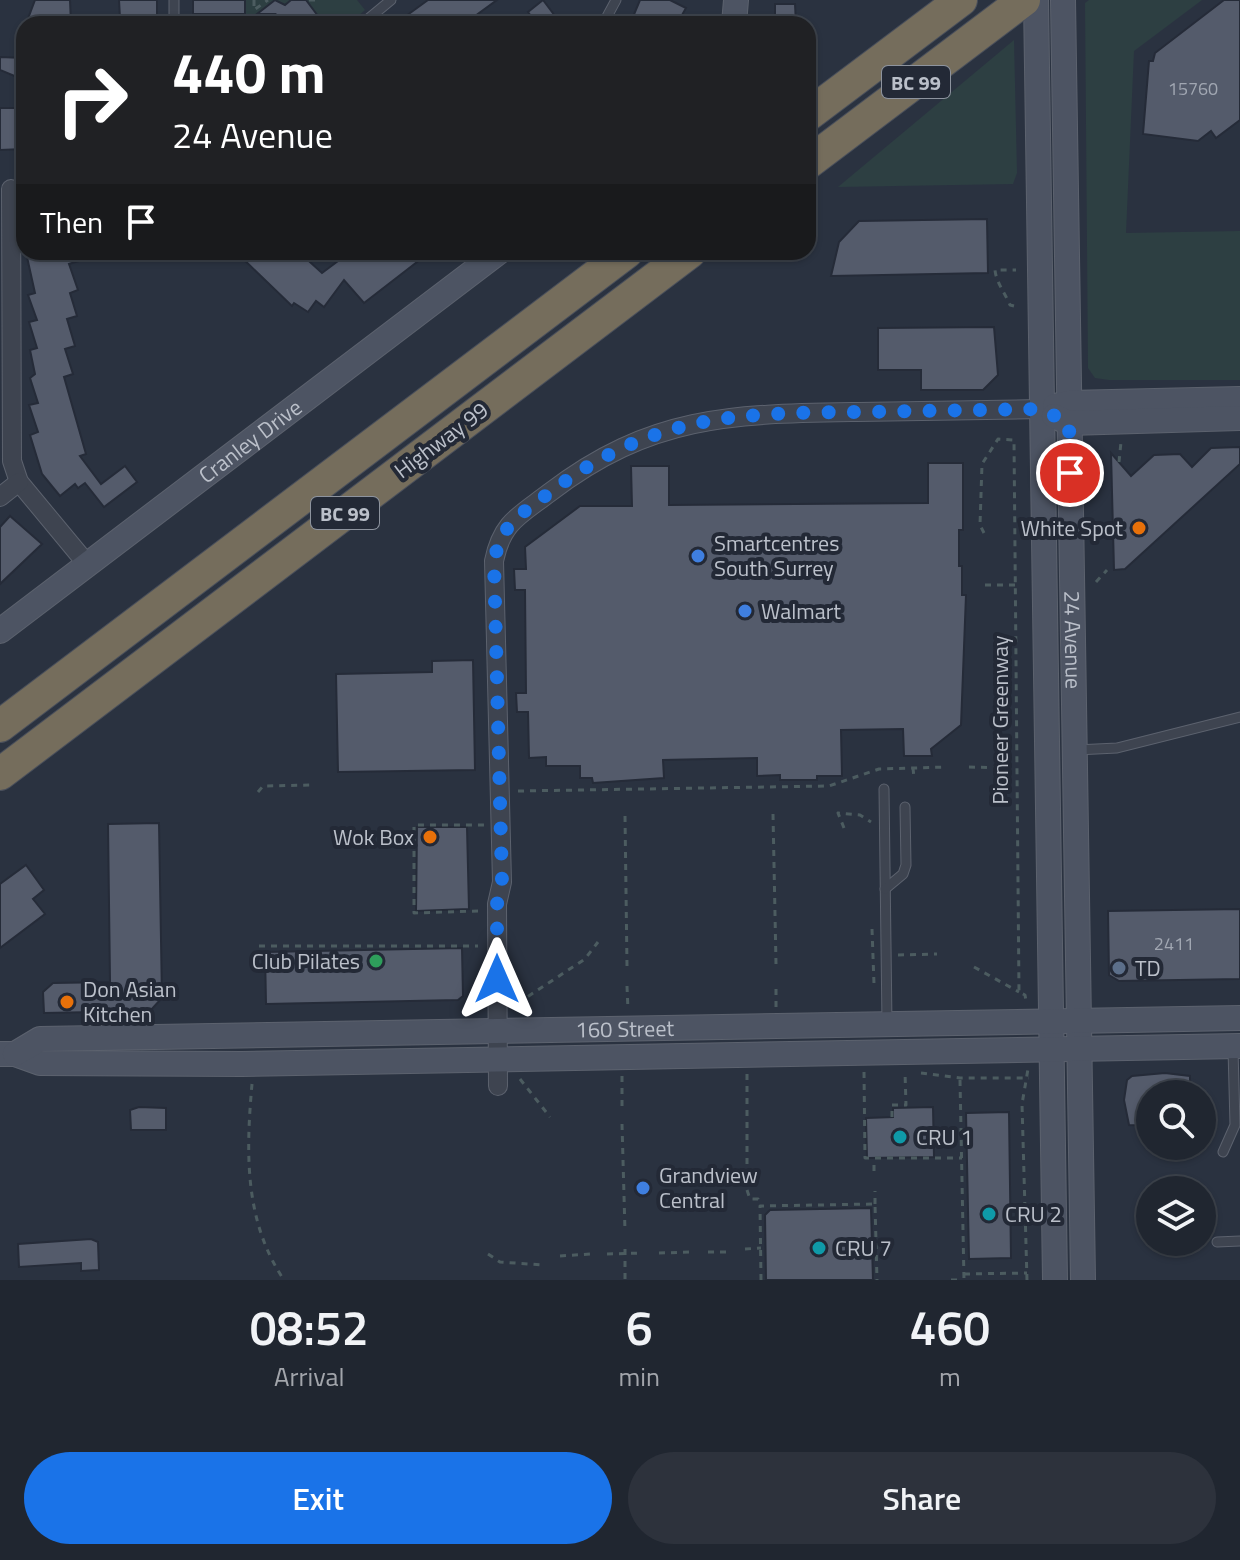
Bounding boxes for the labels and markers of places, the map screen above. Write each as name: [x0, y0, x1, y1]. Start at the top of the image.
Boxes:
pin: [1036, 439, 1104, 507]
place label: White Spot: [1020, 511, 1123, 545]
marker: White Spot: [1130, 519, 1148, 537]
place label: Smartcentres South Surrey: [714, 526, 839, 585]
marker: Smartcentres South Surrey: [689, 547, 707, 565]
place label: Walmart: [761, 594, 841, 628]
marker: Walmart: [736, 602, 754, 620]
place label: Wok Box: [333, 820, 414, 854]
marker: Wok Box: [421, 828, 439, 846]
place label: Club Pilates: [252, 944, 360, 978]
place label: TD: [1135, 951, 1161, 985]
marker: Club Pilates: [367, 952, 385, 970]
marker: TD: [1110, 959, 1128, 977]
place label: Don Asian Kitchen: [83, 972, 176, 1031]
marker: Don Asian Kitchen: [58, 993, 76, 1011]
place label: CRU 1: [916, 1120, 973, 1154]
marker: CRU 1: [891, 1128, 909, 1146]
place label: Grandview Central: [659, 1158, 758, 1217]
marker: Grandview Central: [634, 1179, 652, 1197]
place label: CRU 2: [1005, 1197, 1062, 1231]
marker: CRU 2: [980, 1205, 998, 1223]
place label: CRU 7: [835, 1231, 892, 1265]
marker: CRU 7: [810, 1239, 828, 1257]

